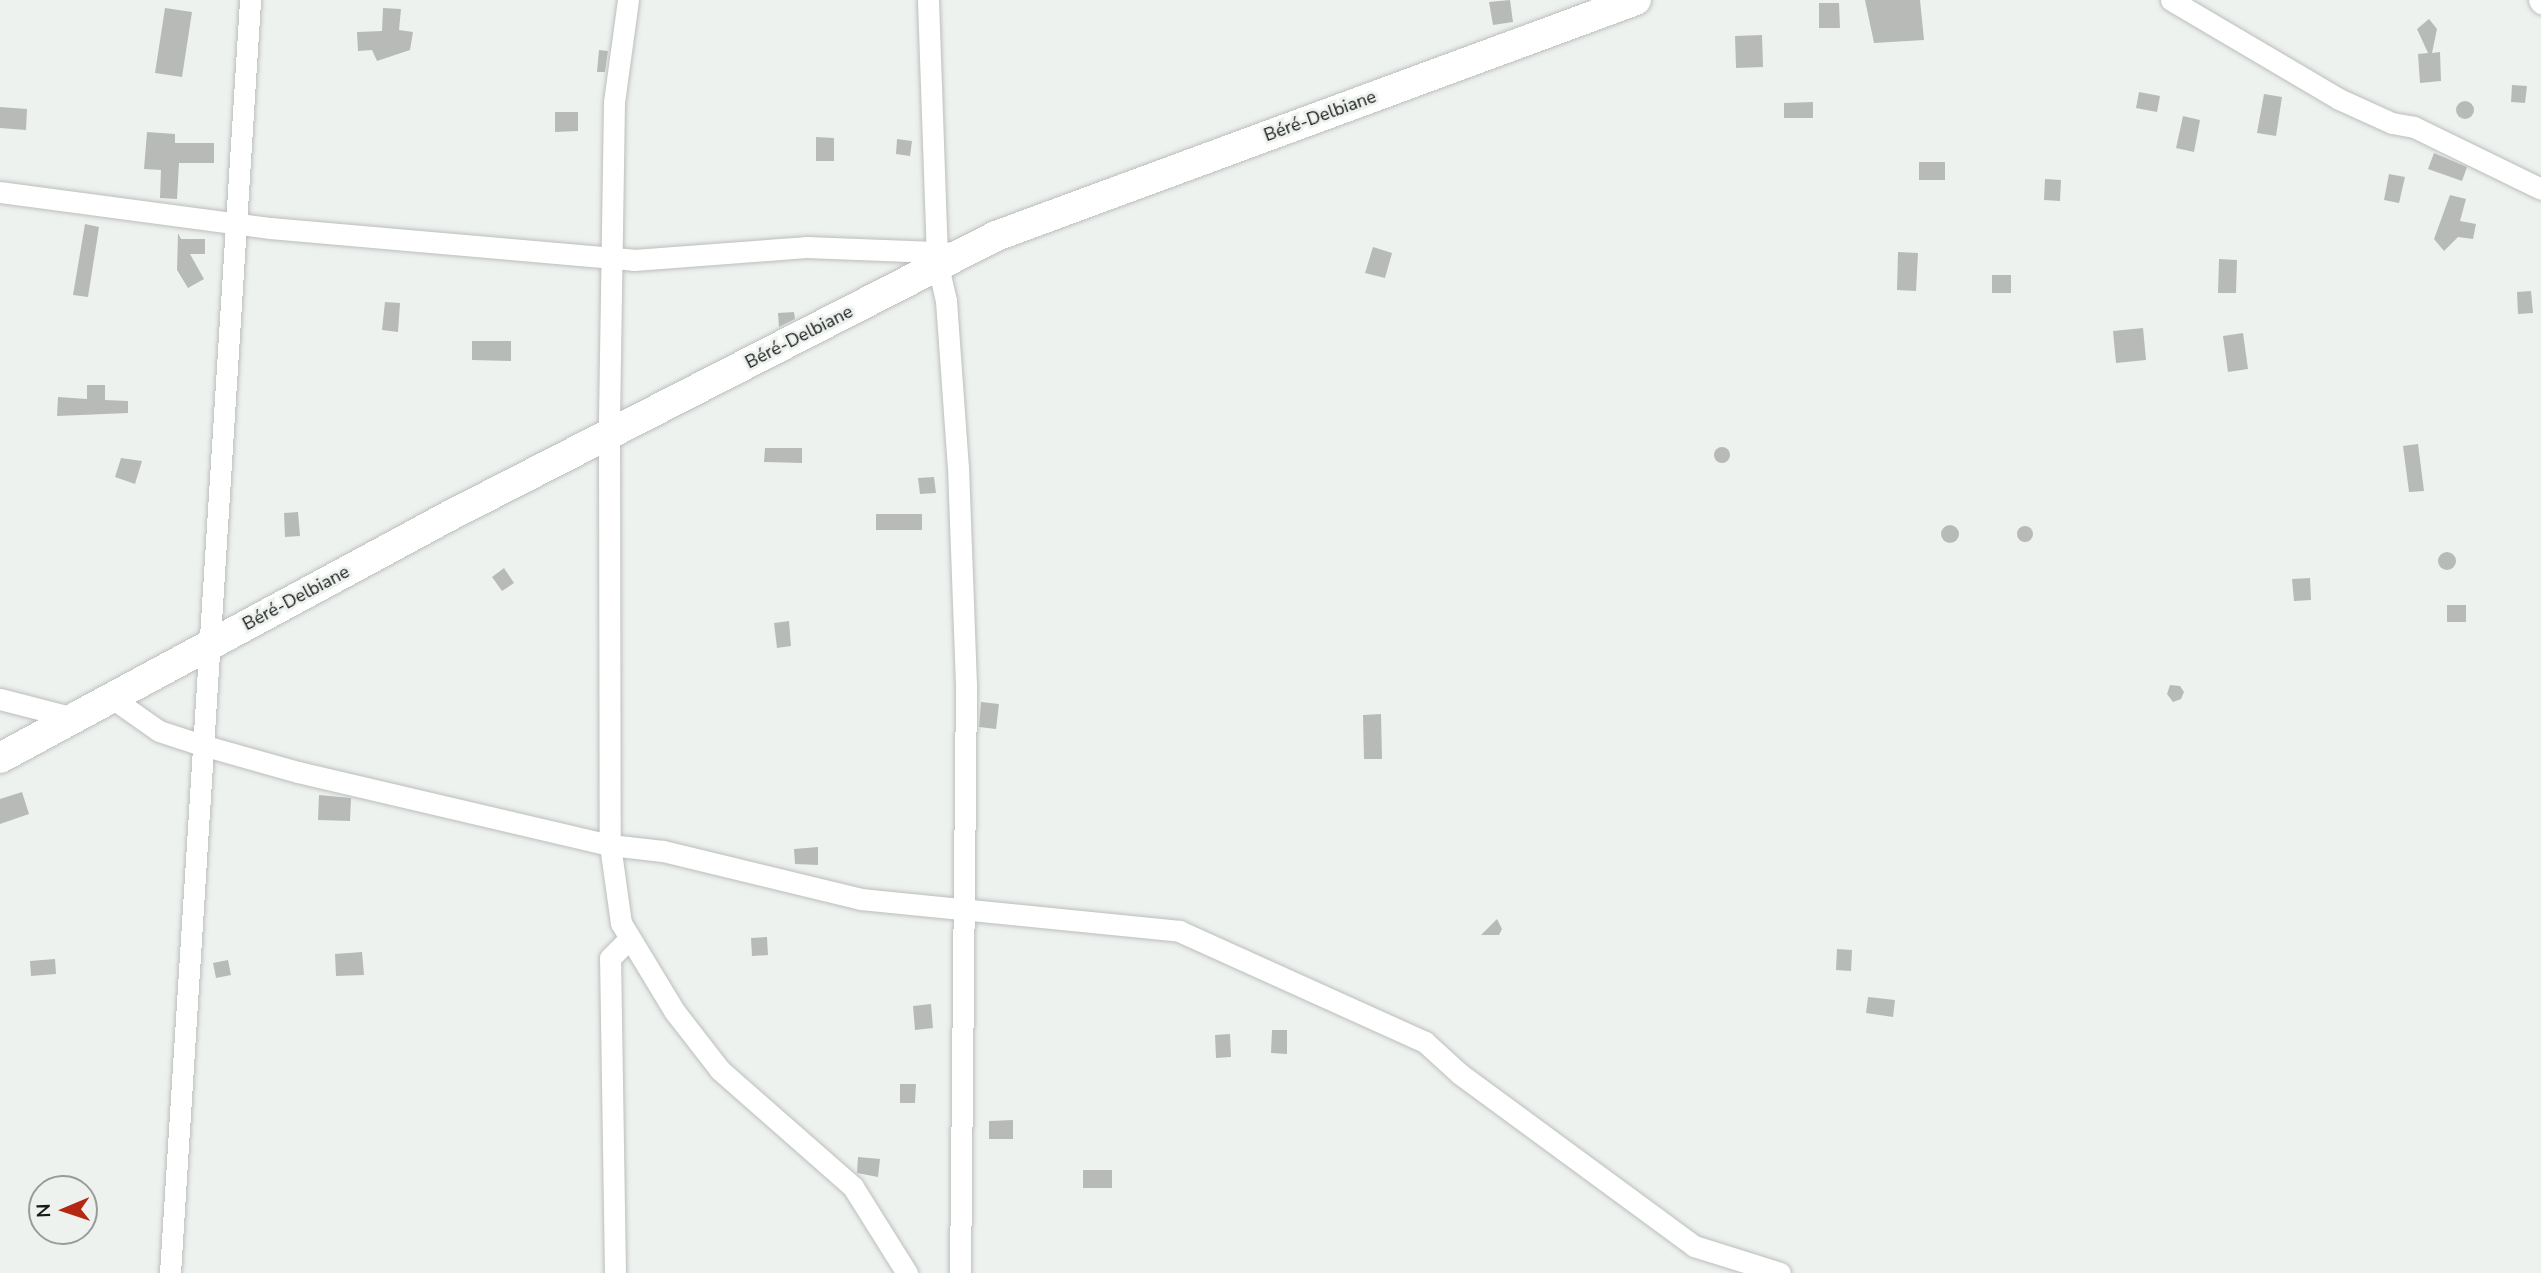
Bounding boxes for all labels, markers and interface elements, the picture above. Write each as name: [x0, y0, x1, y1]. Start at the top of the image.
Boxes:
street label: Béré-Delbiane: [1261, 86, 1379, 146]
street label: Béré-Delbiane: [742, 301, 856, 373]
street label: Béré-Delbiane: [239, 561, 353, 635]
north arrow: [28, 1175, 98, 1245]
text: N: [31, 1203, 57, 1218]

